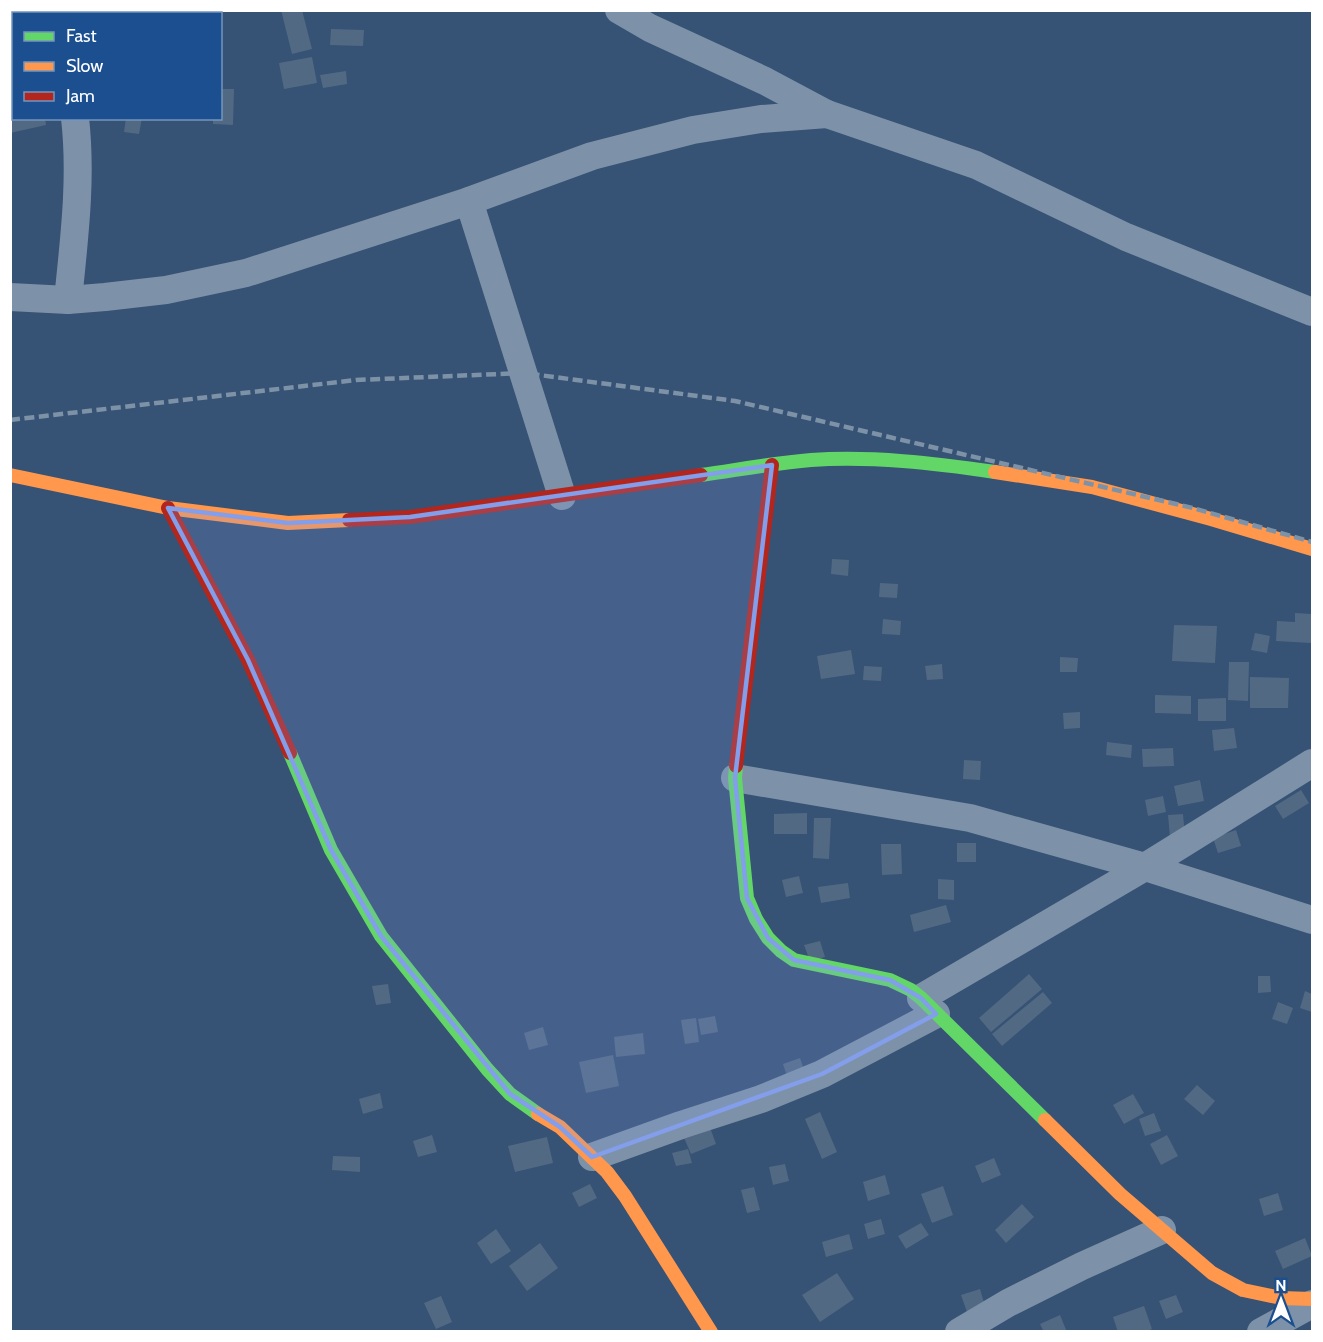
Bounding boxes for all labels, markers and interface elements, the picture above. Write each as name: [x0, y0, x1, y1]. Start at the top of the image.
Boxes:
legend: [12, 12, 222, 120]
text: Fast: [66, 25, 97, 47]
text: Slow: [66, 55, 103, 77]
text: Jam: [65, 85, 95, 107]
north arrow: [1251, 1270, 1311, 1330]
text: N: [1275, 1276, 1287, 1295]

